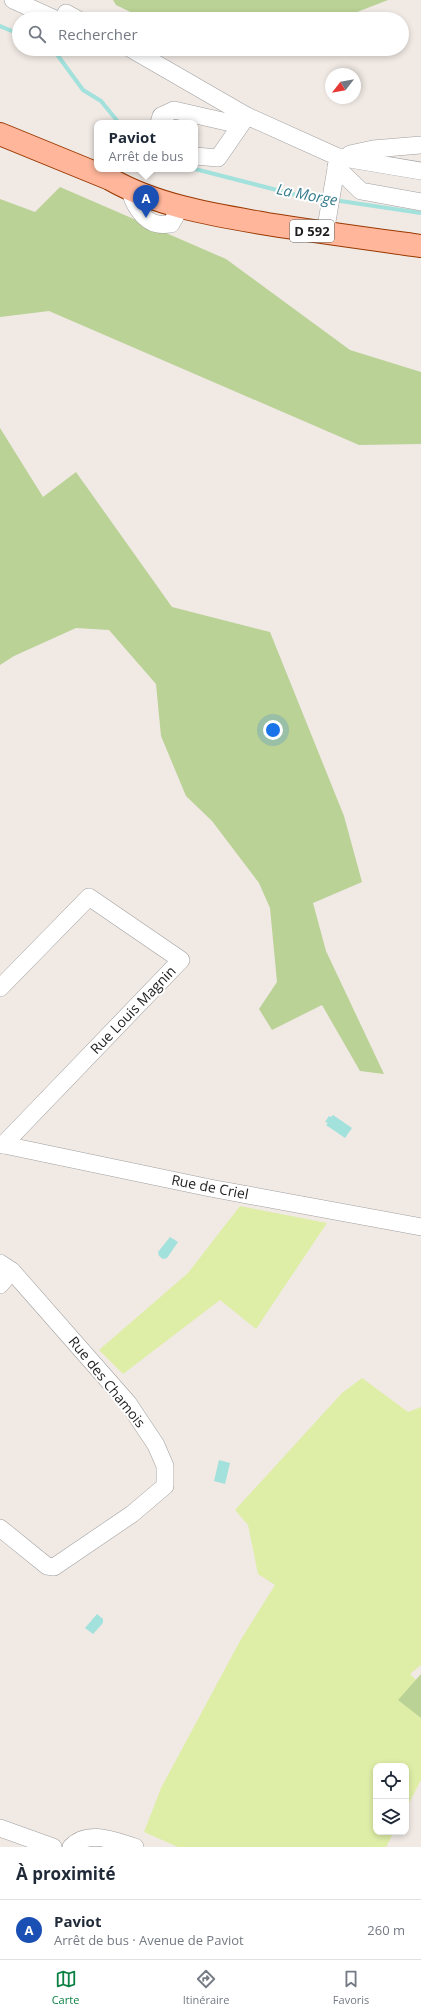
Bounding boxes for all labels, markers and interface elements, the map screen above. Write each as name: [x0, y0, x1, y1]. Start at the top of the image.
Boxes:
search box: [12, 12, 409, 56]
icon: search: [26, 23, 48, 45]
text: Rechercher: [58, 24, 138, 44]
north arrow: [325, 68, 361, 104]
popup: [94, 120, 198, 172]
text: Paviot: [109, 127, 156, 147]
text: Arrêt de bus: [109, 147, 183, 165]
water label: La Morge: [275, 178, 340, 210]
pin: A: [133, 185, 159, 218]
road number: D 592: [290, 220, 334, 242]
your location: [263, 720, 283, 740]
street label: Rue Louis Magnin: [86, 961, 180, 1058]
street label: Rue de Criel: [170, 1170, 250, 1203]
street label: Rue des Chamois: [65, 1332, 150, 1432]
map controls: [373, 1763, 409, 1835]
button: locate: [373, 1763, 409, 1799]
button: layers: [373, 1799, 409, 1835]
text: À proximité: [16, 1862, 115, 1885]
text: Paviot: [54, 1911, 101, 1931]
text: A: [25, 1921, 33, 1939]
text: 260 m: [367, 1921, 405, 1939]
text: Arrêt de bus · Avenue de Paviot: [54, 1931, 244, 1949]
tab: Carte: [52, 1968, 79, 2007]
tab: Itinéraire: [183, 1968, 229, 2007]
tab: Favoris: [333, 1968, 369, 2007]

